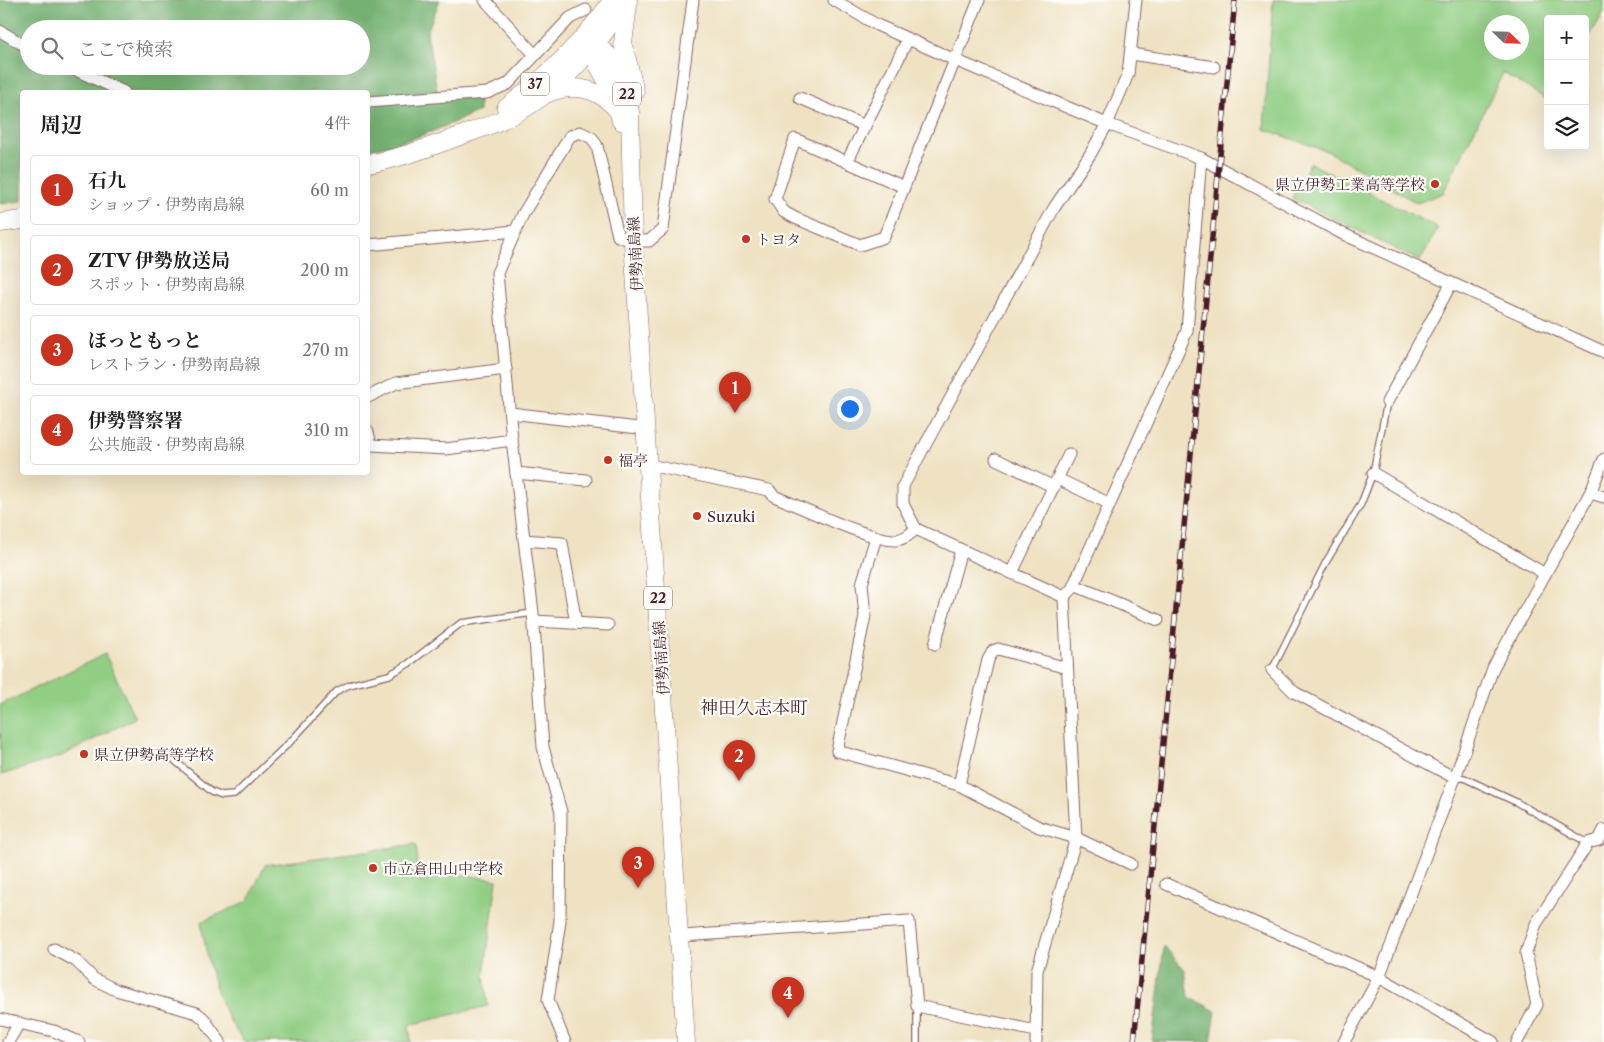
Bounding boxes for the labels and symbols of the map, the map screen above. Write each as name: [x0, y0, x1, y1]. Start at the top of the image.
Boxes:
north arrow: [1484, 15, 1529, 60]
road number: 37: [521, 72, 549, 96]
road number: 22: [613, 82, 641, 106]
place label: 県立伊勢工業高等学校: [1275, 175, 1425, 194]
marker: 県立伊勢工業高等学校: [1429, 178, 1441, 190]
street label: 伊勢南島線: [624, 216, 646, 292]
place label: トヨタ: [756, 230, 801, 249]
marker: トヨタ: [740, 233, 752, 245]
pin: 1: [719, 372, 751, 413]
your location: [837, 396, 863, 422]
place label: 福亭: [618, 451, 648, 470]
marker: 福亭: [602, 454, 614, 466]
place label: Suzuki: [707, 507, 756, 526]
marker: Suzuki: [691, 510, 703, 522]
road number: 22: [644, 586, 672, 610]
street label: 伊勢南島線: [649, 620, 673, 696]
district label: 神田久志本町: [700, 697, 808, 719]
pin: 2: [723, 740, 755, 781]
place label: 県立伊勢高等学校: [94, 745, 214, 764]
marker: 県立伊勢高等学校: [78, 748, 90, 760]
pin: 3: [622, 847, 654, 888]
place label: 市立倉田山中学校: [383, 859, 503, 878]
marker: 市立倉田山中学校: [367, 862, 379, 874]
pin: 4: [772, 977, 804, 1018]

